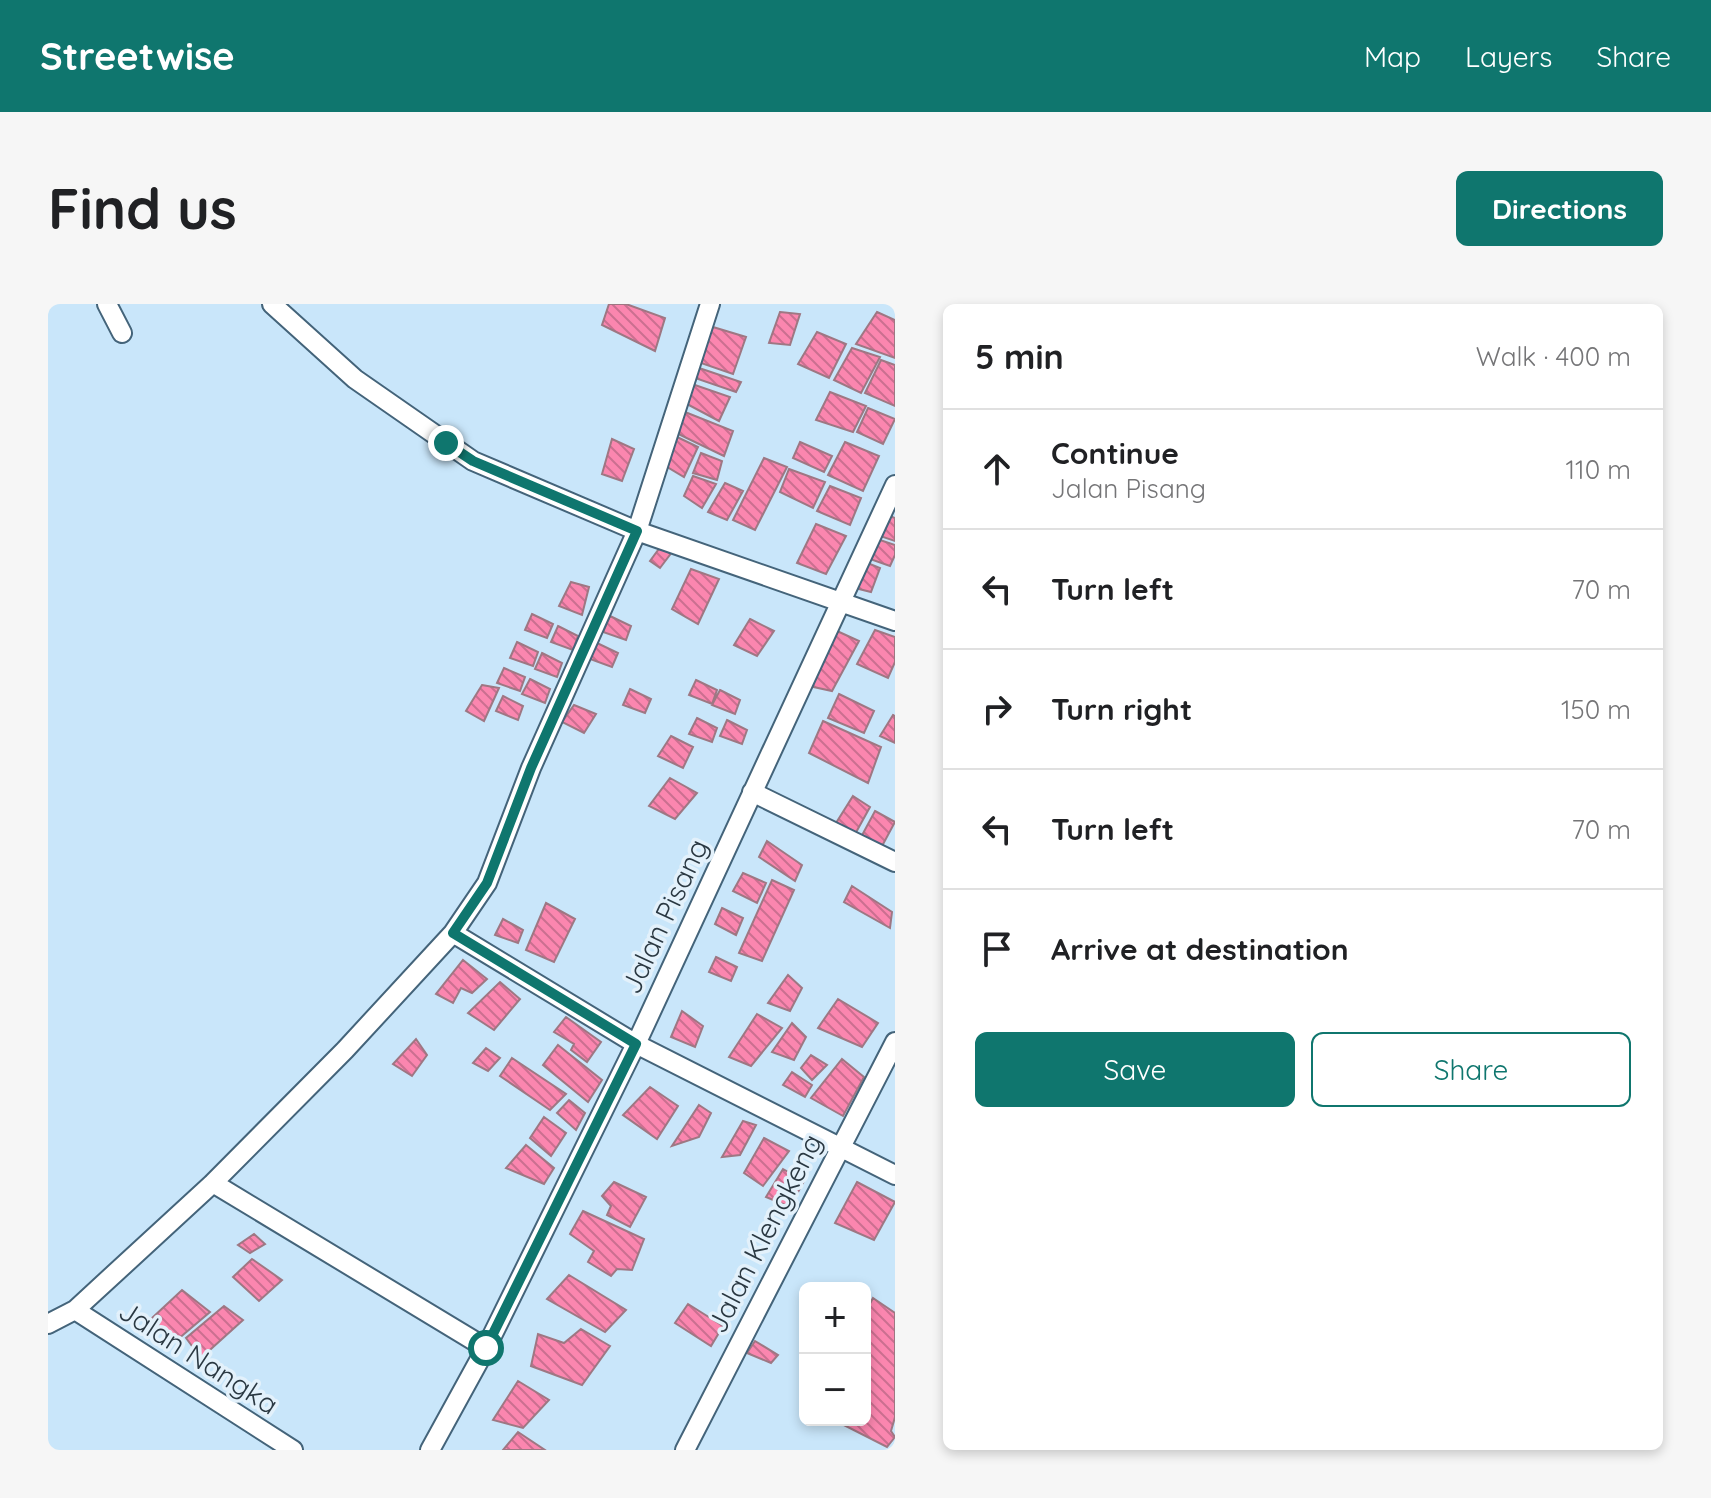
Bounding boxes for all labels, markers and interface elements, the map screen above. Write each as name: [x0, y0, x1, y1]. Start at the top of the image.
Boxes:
text: Streetwise: [40, 32, 235, 80]
text: Map: [1364, 39, 1421, 74]
text: Layers: [1465, 39, 1552, 74]
text: Share: [1596, 39, 1671, 74]
button: Directions: [1456, 171, 1663, 246]
text: Find us: [48, 173, 237, 243]
text: 5 min: [975, 335, 1064, 378]
text: Walk · 400 m: [1476, 340, 1631, 373]
route end: [428, 425, 464, 461]
text: Continue: [1051, 434, 1179, 472]
icon: ahead: [975, 447, 1019, 491]
text: 110 m: [1565, 453, 1631, 486]
text: Jalan Pisang: [1051, 472, 1206, 505]
icon: left: [975, 567, 1019, 611]
text: Turn left: [1051, 570, 1174, 608]
text: 70 m: [1571, 573, 1631, 606]
icon: right: [975, 687, 1019, 731]
text: Turn right: [1051, 690, 1192, 728]
text: 150 m: [1561, 693, 1631, 726]
icon: left: [975, 807, 1019, 851]
text: Turn left: [1051, 810, 1174, 848]
text: 70 m: [1571, 813, 1631, 846]
street label: Jalan Pisang: [613, 833, 715, 999]
icon: arrive: [975, 927, 1019, 971]
text: Arrive at destination: [1051, 930, 1349, 968]
button: Save: [975, 1032, 1295, 1107]
button: Share: [1311, 1032, 1631, 1107]
street label: Jalan Klengkeng: [699, 1128, 829, 1338]
map controls: [799, 1282, 871, 1426]
button: +: [799, 1282, 871, 1354]
street label: Jalan Nangka: [113, 1292, 285, 1422]
route start: [468, 1330, 504, 1366]
button: −: [799, 1354, 871, 1426]

